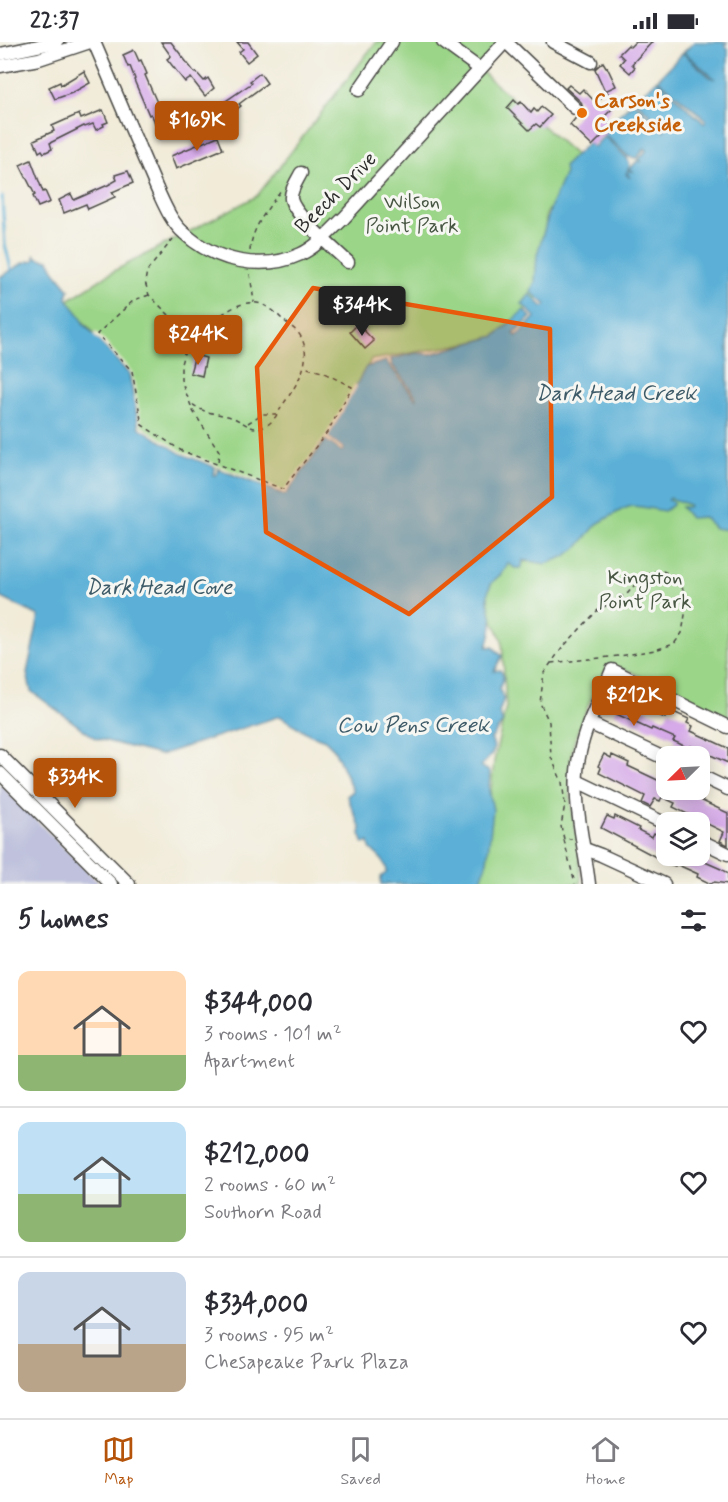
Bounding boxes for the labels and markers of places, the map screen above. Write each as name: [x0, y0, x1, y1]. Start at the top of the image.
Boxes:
place label: Carson's Creekside: [594, 87, 683, 139]
pin: $169K: [155, 101, 239, 152]
marker: Carson's Creekside: [575, 106, 589, 120]
pin: $344K: [320, 286, 404, 337]
pin: $244K: [156, 315, 240, 366]
pin: $212K: [592, 676, 676, 727]
pin: $334K: [33, 758, 117, 809]

